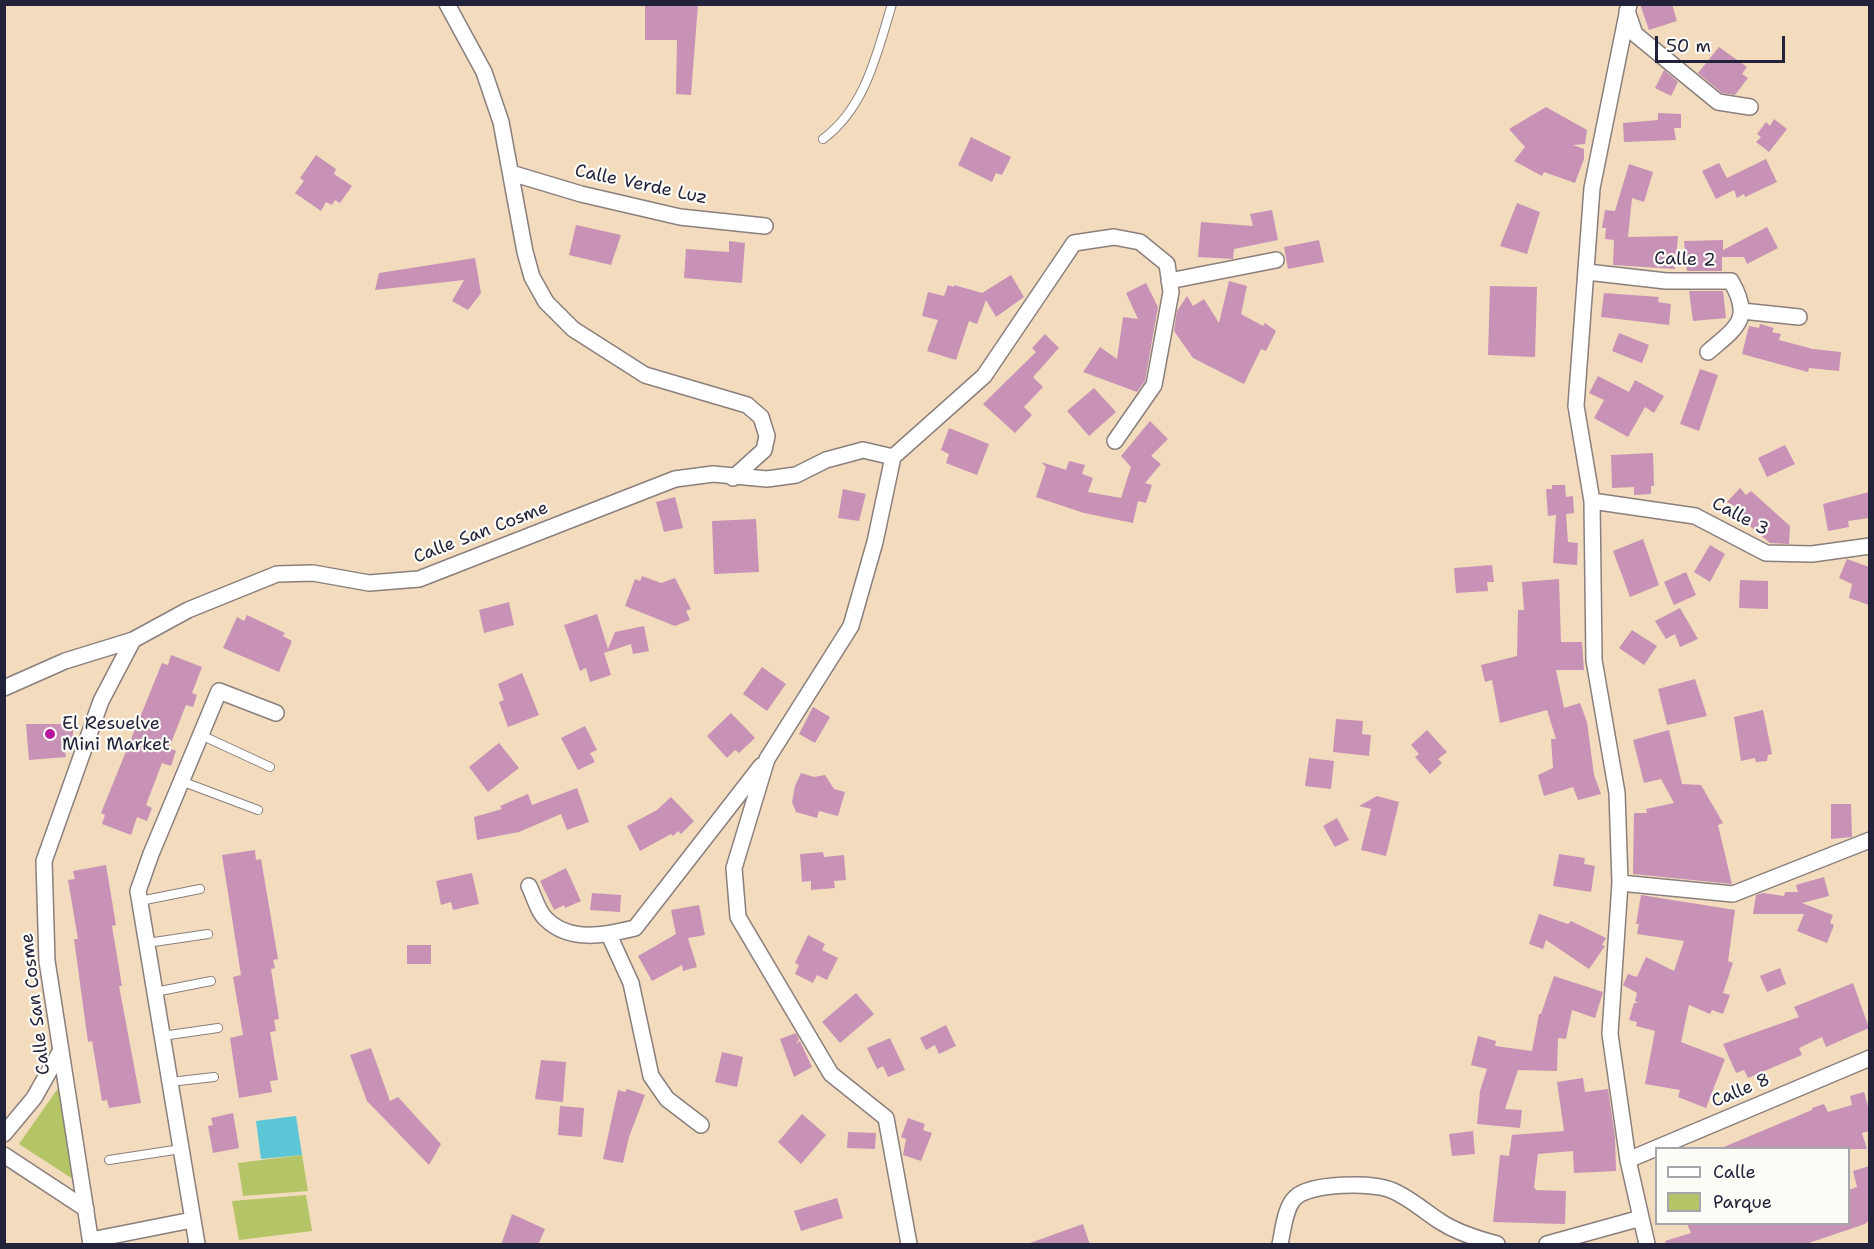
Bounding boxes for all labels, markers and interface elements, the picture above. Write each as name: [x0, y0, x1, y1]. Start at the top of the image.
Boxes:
scale bar: [1658, 24, 1788, 62]
text: 50 m: [1666, 34, 1711, 58]
street label: Calle Verde Luz: [573, 160, 709, 210]
street label: Calle 2: [1654, 248, 1716, 272]
street label: Calle 3: [1708, 493, 1772, 541]
street label: Calle San Cosme: [411, 497, 551, 569]
place label: El Resuelve Mini Market: [62, 713, 170, 756]
marker: El Resuelve Mini Market: [43, 727, 57, 741]
street label: Calle San Cosme: [17, 932, 55, 1076]
street label: Calle 8: [1708, 1069, 1774, 1113]
legend: [1655, 1147, 1850, 1225]
text: Calle: [1713, 1160, 1756, 1184]
text: Parque: [1713, 1190, 1772, 1214]

